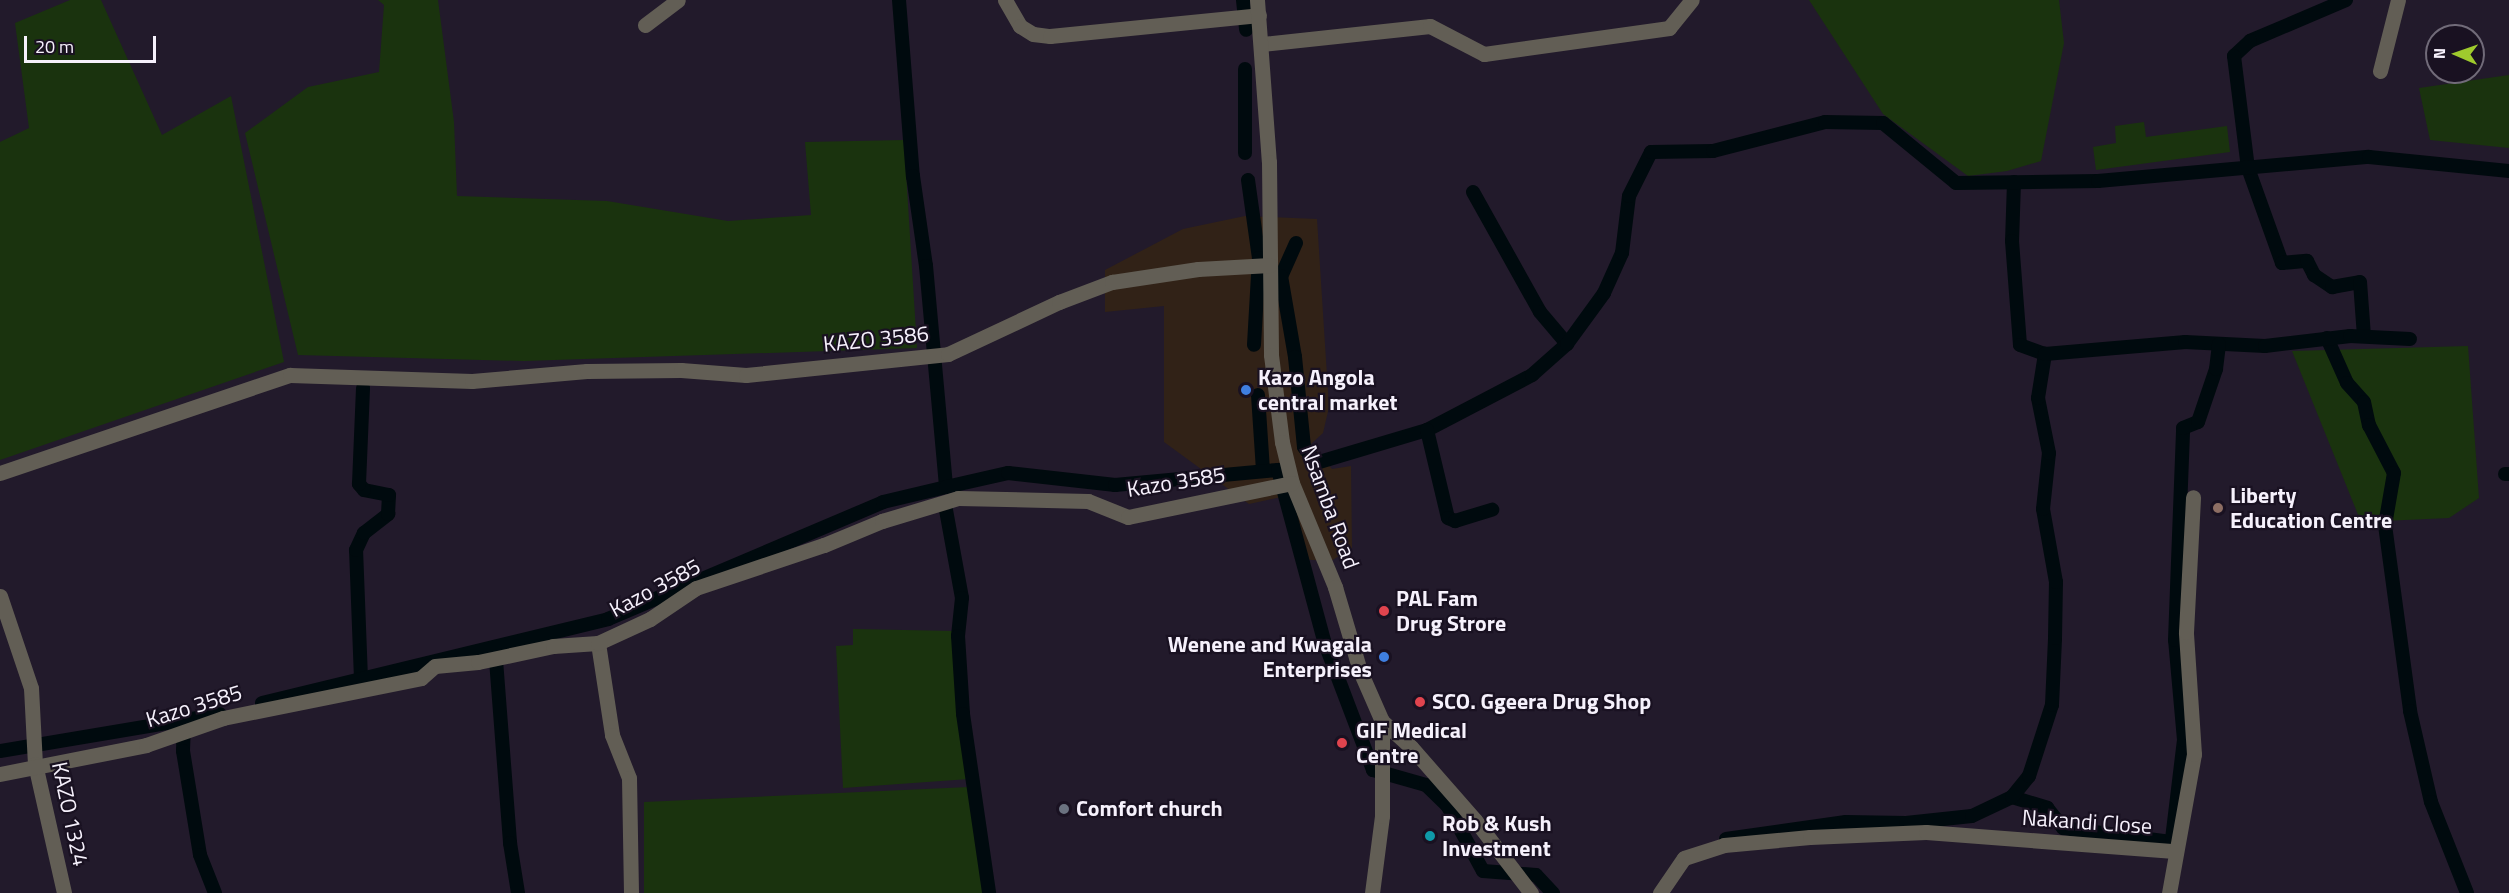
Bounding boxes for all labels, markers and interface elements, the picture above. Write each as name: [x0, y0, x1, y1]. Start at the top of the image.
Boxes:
scale bar: [27, 24, 159, 62]
north arrow: [2425, 24, 2485, 84]
text: 20 m: [35, 33, 74, 60]
text: N: [2427, 47, 2451, 59]
street label: KAZO 3586: [822, 320, 930, 358]
place label: Kazo Angola central market: [1258, 364, 1398, 416]
marker: Kazo Angola central market: [1239, 383, 1253, 397]
street label: Nsamba Road: [1295, 442, 1365, 572]
street label: Kazo 3585: [1125, 461, 1227, 503]
place label: Liberty Education Centre: [2230, 482, 2392, 534]
marker: Liberty Education Centre: [2211, 501, 2225, 515]
street label: Kazo 3585: [605, 553, 705, 623]
place label: PAL Fam Drug Strore: [1396, 585, 1506, 636]
marker: PAL Fam Drug Strore: [1377, 604, 1391, 618]
place label: Wenene and Kwagala Enterprises: [1168, 631, 1372, 682]
marker: Wenene and Kwagala Enterprises: [1377, 650, 1391, 664]
street label: Kazo 3585: [143, 679, 245, 733]
place label: SCO. Ggeera Drug Shop: [1432, 689, 1651, 715]
marker: SCO. Ggeera Drug Shop: [1413, 695, 1427, 709]
place label: GIF Medical Centre: [1356, 717, 1467, 768]
marker: GIF Medical Centre: [1333, 734, 1351, 752]
street label: KAZO 1324: [46, 759, 94, 869]
place label: Comfort church: [1076, 796, 1223, 822]
marker: Comfort church: [1057, 802, 1071, 816]
street label: Nakandi Close: [2021, 804, 2153, 840]
place label: Rob & Kush Investment: [1442, 810, 1552, 861]
marker: Rob & Kush Investment: [1423, 829, 1437, 843]

